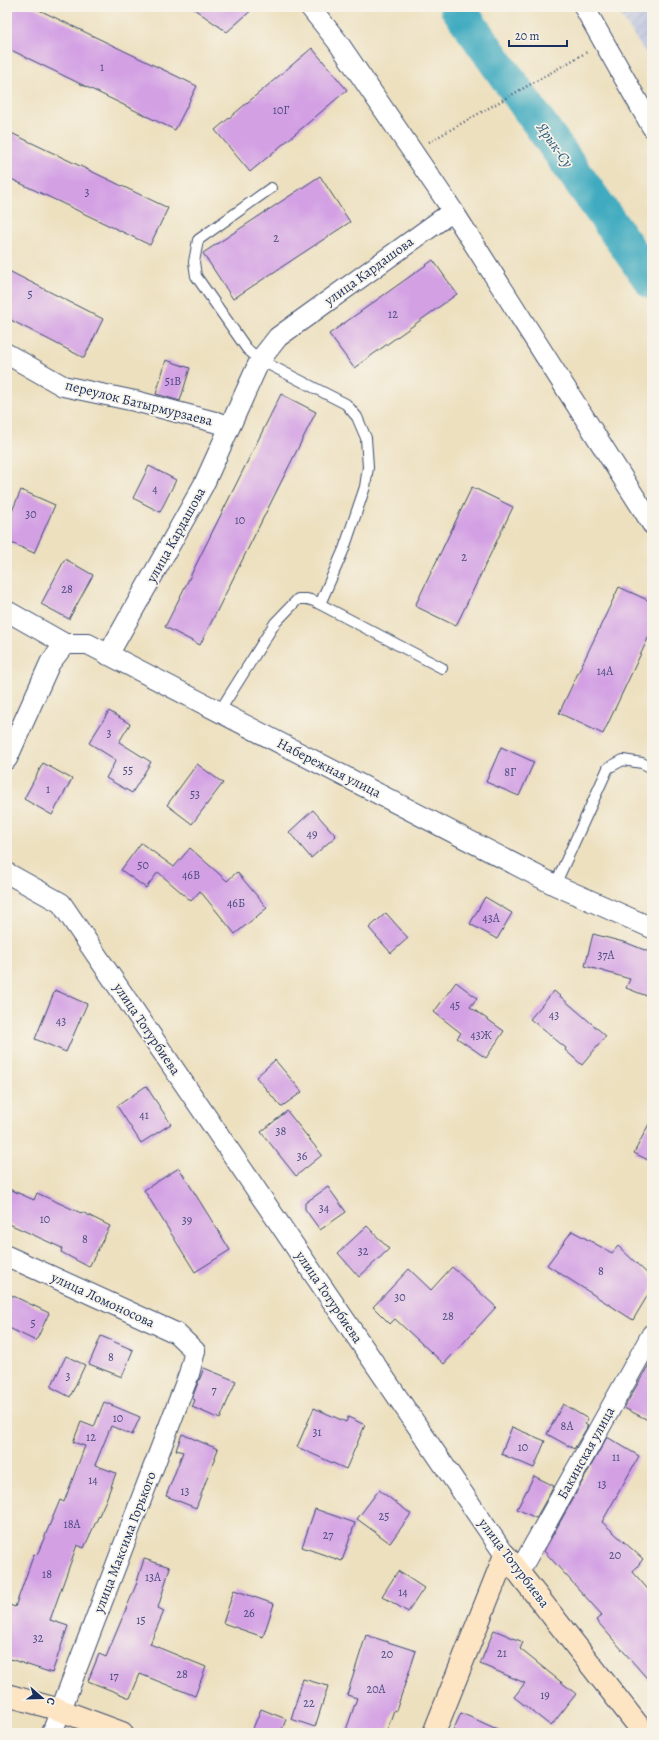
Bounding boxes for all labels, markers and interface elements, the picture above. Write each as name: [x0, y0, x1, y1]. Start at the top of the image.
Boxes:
scale bar: [509, 22, 567, 48]
text: 20 m: [515, 28, 539, 44]
house number: 1: [100, 59, 104, 75]
house number: 10Г: [273, 102, 289, 118]
water label: Ярык-Су: [532, 118, 578, 172]
house number: 3: [85, 184, 90, 200]
house number: 2: [273, 230, 279, 246]
street label: улица Кардашова: [320, 232, 418, 310]
house number: 5: [27, 286, 33, 302]
house number: 12: [388, 306, 398, 322]
house number: 51В: [165, 373, 181, 389]
street label: переулок Батырмурзаева: [63, 375, 215, 431]
house number: 4: [152, 481, 158, 497]
street label: улица Кардашова: [141, 484, 210, 587]
house number: 30: [25, 506, 37, 522]
house number: 10: [235, 512, 245, 528]
house number: 2: [461, 549, 467, 565]
house number: 28: [61, 581, 73, 597]
house number: 14А: [597, 663, 614, 679]
house number: 3: [107, 725, 112, 741]
street label: Набережная улица: [274, 734, 385, 803]
house number: 55: [123, 762, 133, 778]
house number: 8Г: [504, 764, 516, 780]
house number: 1: [46, 781, 50, 797]
house number: 53: [190, 786, 200, 802]
house number: 49: [307, 826, 317, 842]
house number: 50: [137, 857, 149, 873]
house number: 46В: [182, 867, 200, 883]
house number: 46Б: [227, 895, 245, 911]
house number: 43А: [482, 910, 501, 926]
house number: 37А: [597, 947, 616, 963]
street label: улица Тотурбиева: [109, 978, 185, 1079]
house number: 45: [450, 997, 460, 1013]
house number: 43: [549, 1007, 559, 1023]
house number: 43: [56, 1013, 66, 1029]
house number: 43Ж: [470, 1027, 492, 1043]
house number: 41: [139, 1107, 149, 1123]
house number: 38: [276, 1123, 287, 1139]
house number: 36: [297, 1148, 308, 1164]
house number: 34: [319, 1200, 330, 1216]
house number: 10: [40, 1211, 50, 1227]
house number: 39: [182, 1212, 192, 1228]
house number: 8: [82, 1231, 88, 1247]
house number: 32: [358, 1243, 369, 1259]
street label: улица Тотурбиева: [291, 1246, 367, 1347]
house number: 8: [598, 1263, 604, 1279]
street label: улица Ломоносова: [47, 1267, 158, 1333]
house number: 30: [394, 1289, 406, 1305]
house number: 28: [442, 1308, 454, 1324]
house number: 5: [30, 1315, 36, 1331]
house number: 8: [108, 1349, 114, 1365]
house number: 3: [66, 1368, 71, 1384]
house number: 7: [211, 1382, 217, 1398]
street label: Бакинская улица: [553, 1403, 620, 1503]
house number: 10: [113, 1410, 123, 1426]
house number: 8А: [561, 1418, 574, 1434]
house number: 31: [312, 1424, 322, 1440]
house number: 12: [86, 1429, 96, 1445]
house number: 10: [518, 1439, 528, 1455]
house number: 11: [612, 1449, 620, 1465]
street label: улица Максима Горького: [89, 1469, 161, 1616]
house number: 14: [88, 1472, 98, 1488]
house number: 13: [597, 1476, 607, 1492]
house number: 13: [180, 1483, 190, 1499]
house number: 25: [379, 1508, 389, 1524]
street label: улица Тотурбиева: [474, 1514, 554, 1612]
house number: 18А: [64, 1516, 81, 1532]
house number: 27: [323, 1527, 334, 1543]
house number: 20: [609, 1547, 621, 1563]
house number: 18: [42, 1566, 52, 1582]
house number: 13А: [145, 1569, 162, 1585]
house number: 14: [398, 1584, 408, 1600]
house number: 26: [243, 1605, 255, 1621]
house number: 15: [136, 1612, 146, 1628]
house number: 32: [33, 1630, 44, 1646]
house number: 21: [497, 1645, 507, 1661]
house number: 20: [381, 1646, 393, 1662]
house number: 28: [176, 1666, 188, 1682]
house number: 17: [109, 1668, 120, 1684]
north arrow: [22, 1678, 62, 1718]
house number: 20А: [366, 1681, 387, 1697]
house number: 19: [540, 1687, 550, 1703]
text: С: [43, 1695, 59, 1707]
house number: 22: [303, 1695, 315, 1711]

